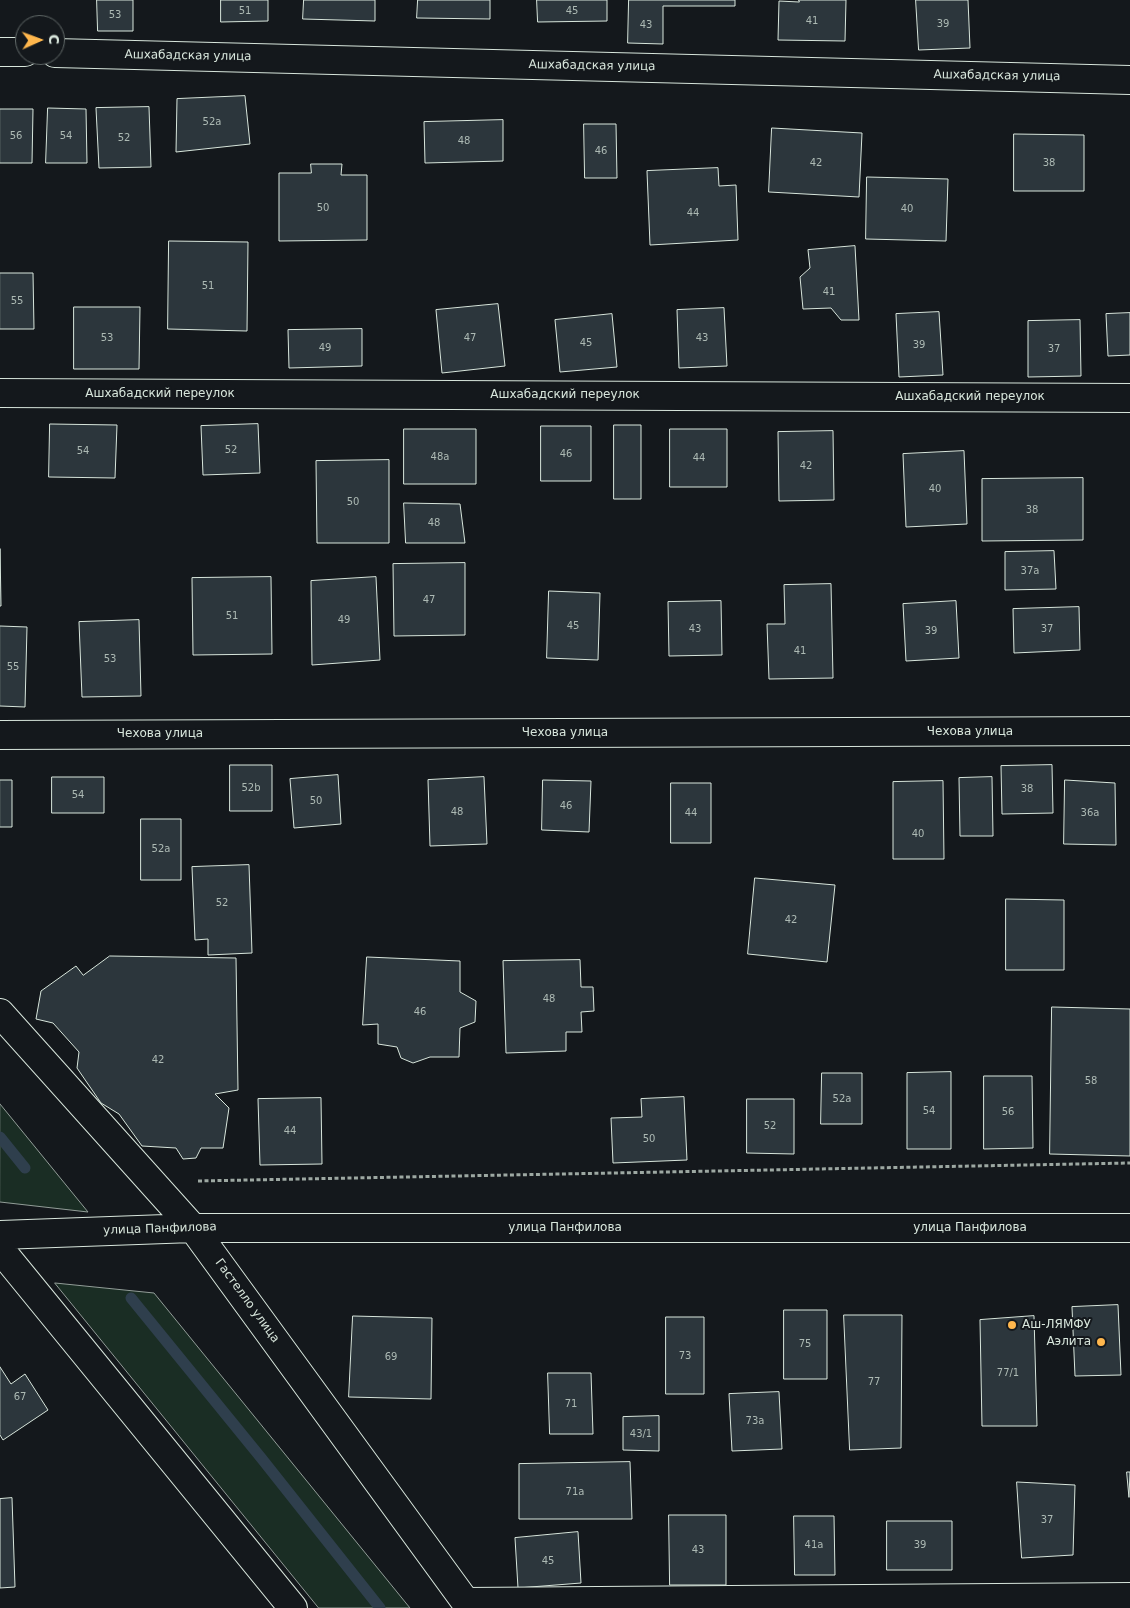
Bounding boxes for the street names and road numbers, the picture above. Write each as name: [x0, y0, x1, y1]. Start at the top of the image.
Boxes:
street label: Ашхабадская улица: [124, 48, 252, 64]
street label: Ашхабадская улица: [528, 58, 656, 74]
street label: Ашхабадская улица: [933, 68, 1061, 84]
street label: Ашхабадский переулок: [85, 387, 235, 401]
street label: Ашхабадский переулок: [490, 388, 640, 402]
street label: Ашхабадский переулок: [895, 390, 1045, 404]
street label: Чехова улица: [927, 725, 1013, 739]
street label: Чехова улица: [522, 726, 608, 740]
street label: Чехова улица: [117, 727, 203, 741]
street label: улица Панфилова: [103, 1220, 217, 1238]
street label: улица Панфилова: [508, 1221, 622, 1235]
street label: улица Панфилова: [913, 1221, 1027, 1235]
street label: Гастелло улица: [212, 1256, 282, 1346]

